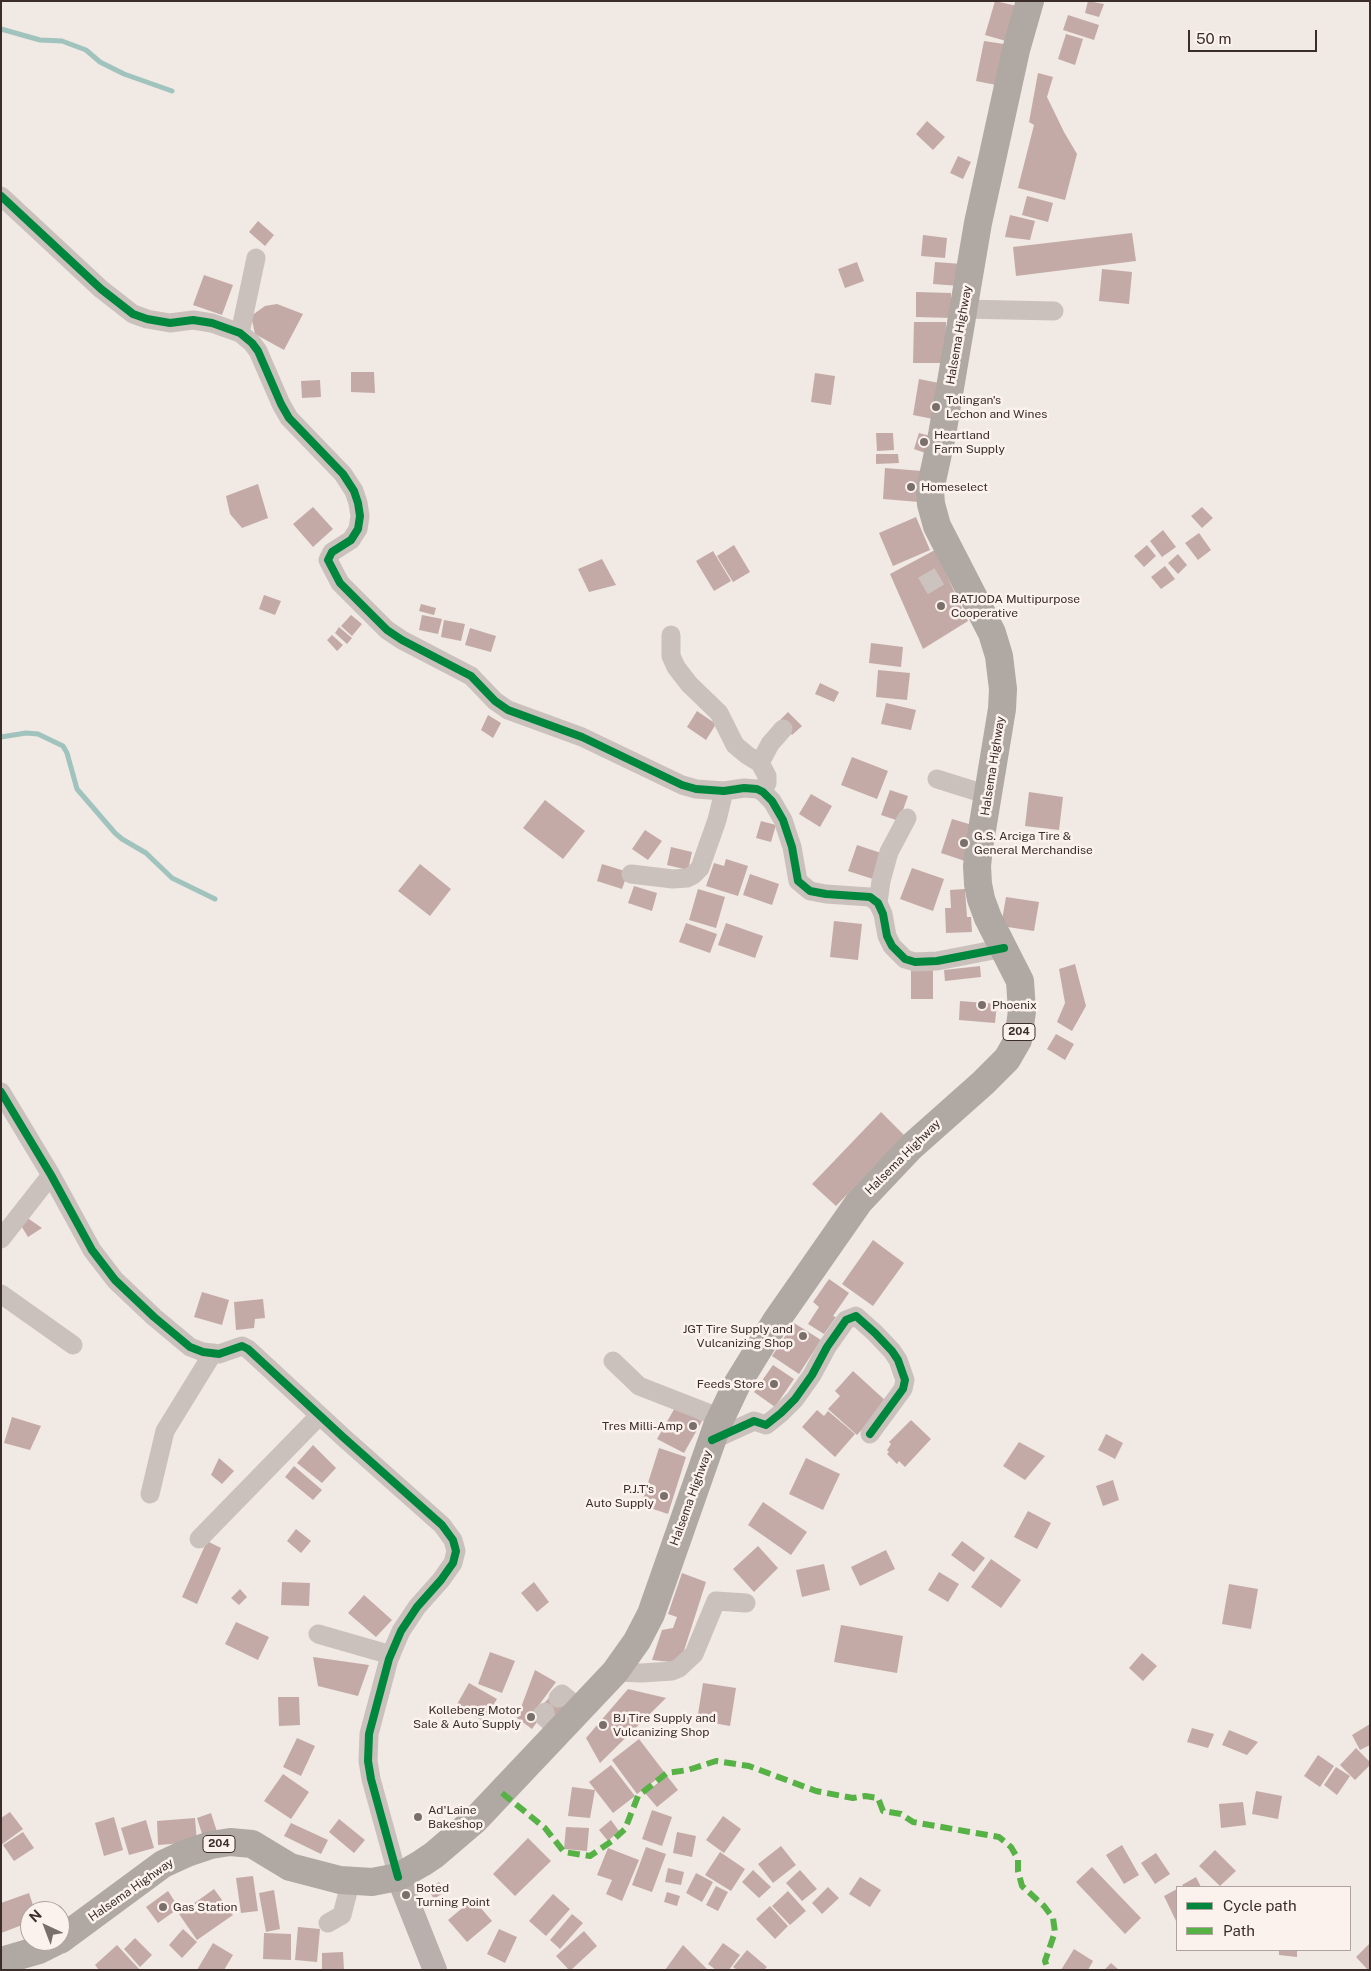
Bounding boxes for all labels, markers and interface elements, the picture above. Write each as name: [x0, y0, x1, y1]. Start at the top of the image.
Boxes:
scale bar: [1191, 20, 1320, 52]
text: 50 m: [1196, 30, 1231, 47]
street label: Halsema Highway: [943, 284, 975, 386]
place label: Tolingan's Lechon and Wines: [946, 393, 1047, 421]
marker: Tolingan's Lechon and Wines: [930, 401, 942, 413]
place label: Heartland Farm Supply: [934, 428, 1005, 456]
marker: Heartland Farm Supply: [918, 436, 930, 448]
place label: Homeselect: [921, 480, 988, 494]
marker: Homeselect: [905, 481, 917, 493]
place label: BATJODA Multipurpose Cooperative: [951, 592, 1080, 620]
marker: BATJODA Multipurpose Cooperative: [935, 600, 947, 612]
street label: Halsema Highway: [978, 715, 1008, 817]
place label: G.S. Arciga Tire & General Merchandise: [974, 829, 1093, 857]
marker: G.S. Arciga Tire & General Merchandise: [958, 837, 970, 849]
place label: Phoenix: [992, 998, 1037, 1012]
marker: Phoenix: [976, 999, 988, 1011]
road number: 204: [1003, 1024, 1035, 1040]
street label: Halsema Highway: [862, 1116, 944, 1198]
place label: JGT Tire Supply and Vulcanizing Shop: [683, 1322, 793, 1350]
marker: JGT Tire Supply and Vulcanizing Shop: [797, 1330, 809, 1342]
place label: Feeds Store: [697, 1377, 764, 1391]
marker: Feeds Store: [768, 1378, 780, 1390]
place label: Tres Milli-Amp: [602, 1419, 683, 1433]
marker: Tres Milli-Amp: [687, 1420, 699, 1432]
street label: Halsema Highway: [667, 1448, 715, 1548]
place label: P.J.T's Auto Supply: [585, 1482, 654, 1510]
marker: P.J.T's Auto Supply: [658, 1490, 670, 1502]
place label: Kollebeng Motor Sale & Auto Supply: [413, 1703, 521, 1731]
marker: Kollebeng Motor Sale & Auto Supply: [525, 1711, 537, 1723]
place label: BJ Tire Supply and Vulcanizing Shop: [613, 1711, 716, 1739]
marker: BJ Tire Supply and Vulcanizing Shop: [597, 1719, 609, 1731]
place label: Ad'Laine Bakeshop: [428, 1803, 483, 1831]
marker: Ad'Laine Bakeshop: [412, 1811, 424, 1823]
road number: 204: [203, 1836, 235, 1852]
street label: Halsema Highway: [86, 1855, 176, 1925]
place label: Boted Turning Point: [416, 1881, 490, 1909]
legend: [1176, 1886, 1351, 1951]
marker: Boted Turning Point: [400, 1889, 412, 1901]
text: Cycle path: [1223, 1897, 1297, 1914]
place label: Gas Station: [173, 1900, 238, 1914]
north arrow: [20, 1901, 70, 1951]
marker: Gas Station: [157, 1901, 169, 1913]
text: N: [26, 1906, 45, 1925]
text: Path: [1223, 1922, 1255, 1939]

